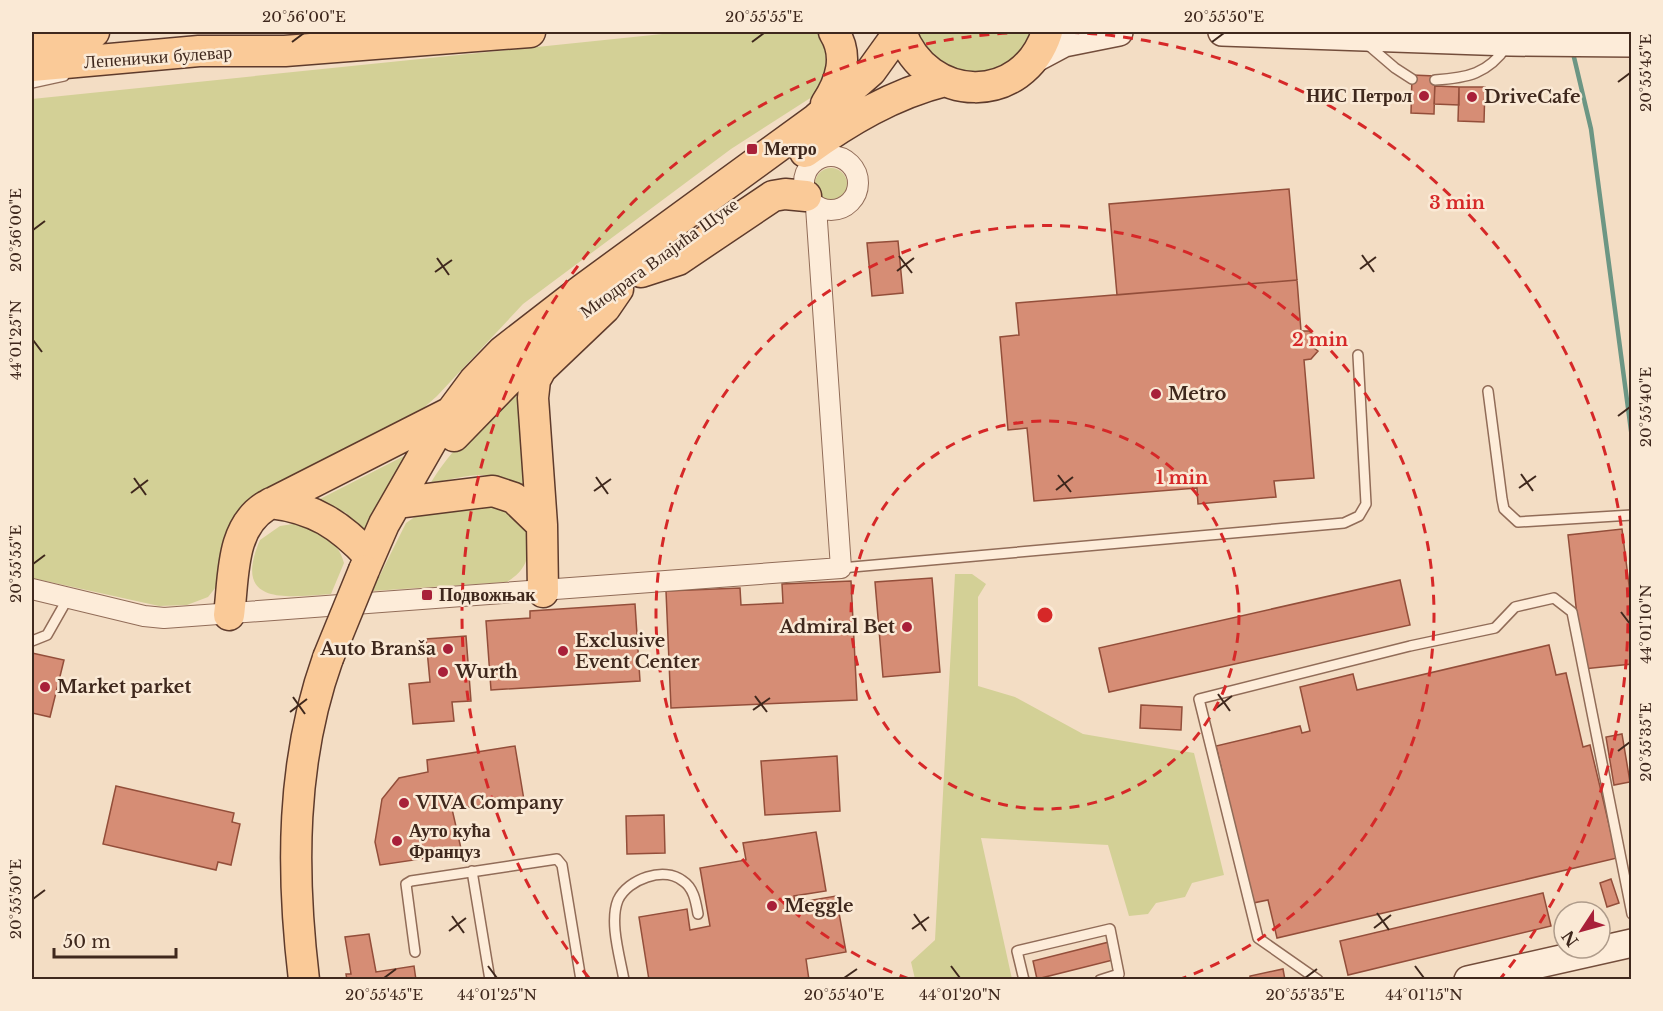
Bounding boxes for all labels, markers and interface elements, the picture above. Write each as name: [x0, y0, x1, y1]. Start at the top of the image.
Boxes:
text: 20°56'00"E: [262, 7, 346, 26]
text: 20°55'55"E: [725, 7, 803, 26]
text: 20°55'50"E: [1184, 7, 1264, 26]
text: 20°55'45"E: [1636, 34, 1655, 112]
street label: Лепенички булевар: [83, 41, 233, 73]
place label: НИС Петрол: [1306, 85, 1412, 107]
place label: DriveCafe: [1484, 86, 1581, 108]
marker: НИС Петрол: [1417, 89, 1431, 103]
marker: DriveCafe: [1465, 90, 1479, 104]
place label: Метро: [764, 138, 817, 160]
marker: Метро: [745, 142, 759, 156]
text: 20°56'00"E: [6, 188, 25, 272]
text: 3 min: [1429, 192, 1485, 214]
street label: Миодрага Влајића Шуке: [576, 193, 742, 323]
text: 44°01'25"N: [6, 300, 25, 380]
text: 2 min: [1292, 329, 1348, 351]
text: 20°55'40"E: [1636, 367, 1655, 447]
place label: Metro: [1168, 383, 1226, 405]
marker: Metro: [1149, 387, 1163, 401]
text: 1 min: [1156, 467, 1208, 489]
text: 20°55'55"E: [6, 525, 25, 603]
place label: Подвожњак: [439, 584, 536, 606]
text: 44°01'10"N: [1636, 584, 1655, 664]
marker: Подвожњак: [420, 588, 434, 602]
centre of rings: [1035, 605, 1055, 625]
place label: Admiral Bet: [779, 616, 895, 638]
marker: Admiral Bet: [900, 620, 914, 634]
place label: Exclusive Event Center: [575, 630, 699, 673]
place label: Auto Branša: [319, 638, 437, 660]
marker: Auto Branša: [441, 642, 455, 656]
marker: Exclusive Event Center: [556, 644, 570, 658]
place label: Wurth: [454, 661, 518, 683]
marker: Wurth: [436, 665, 450, 679]
place label: Market parket: [57, 676, 191, 698]
marker: Market parket: [38, 680, 52, 694]
text: 20°55'35"E: [1636, 702, 1655, 782]
place label: VIVA Company: [415, 792, 564, 814]
marker: VIVA Company: [397, 796, 411, 810]
place label: Ауто кућа Француз: [409, 820, 491, 863]
marker: Ауто кућа Француз: [390, 834, 404, 848]
text: 20°55'50"E: [6, 859, 25, 939]
place label: Meggle: [784, 895, 854, 917]
marker: Meggle: [765, 899, 779, 913]
north arrow: [1552, 900, 1612, 960]
scale bar: [54, 921, 176, 959]
text: N: [1557, 927, 1582, 951]
text: 50 m: [63, 931, 111, 953]
text: 20°55'45"E: [345, 985, 423, 1004]
text: 44°01'25"N: [457, 985, 537, 1004]
text: 20°55'40"E: [804, 985, 884, 1004]
text: 44°01'20"N: [919, 985, 1001, 1004]
text: 20°55'35"E: [1265, 985, 1345, 1004]
text: 44°01'15"N: [1385, 985, 1463, 1004]

